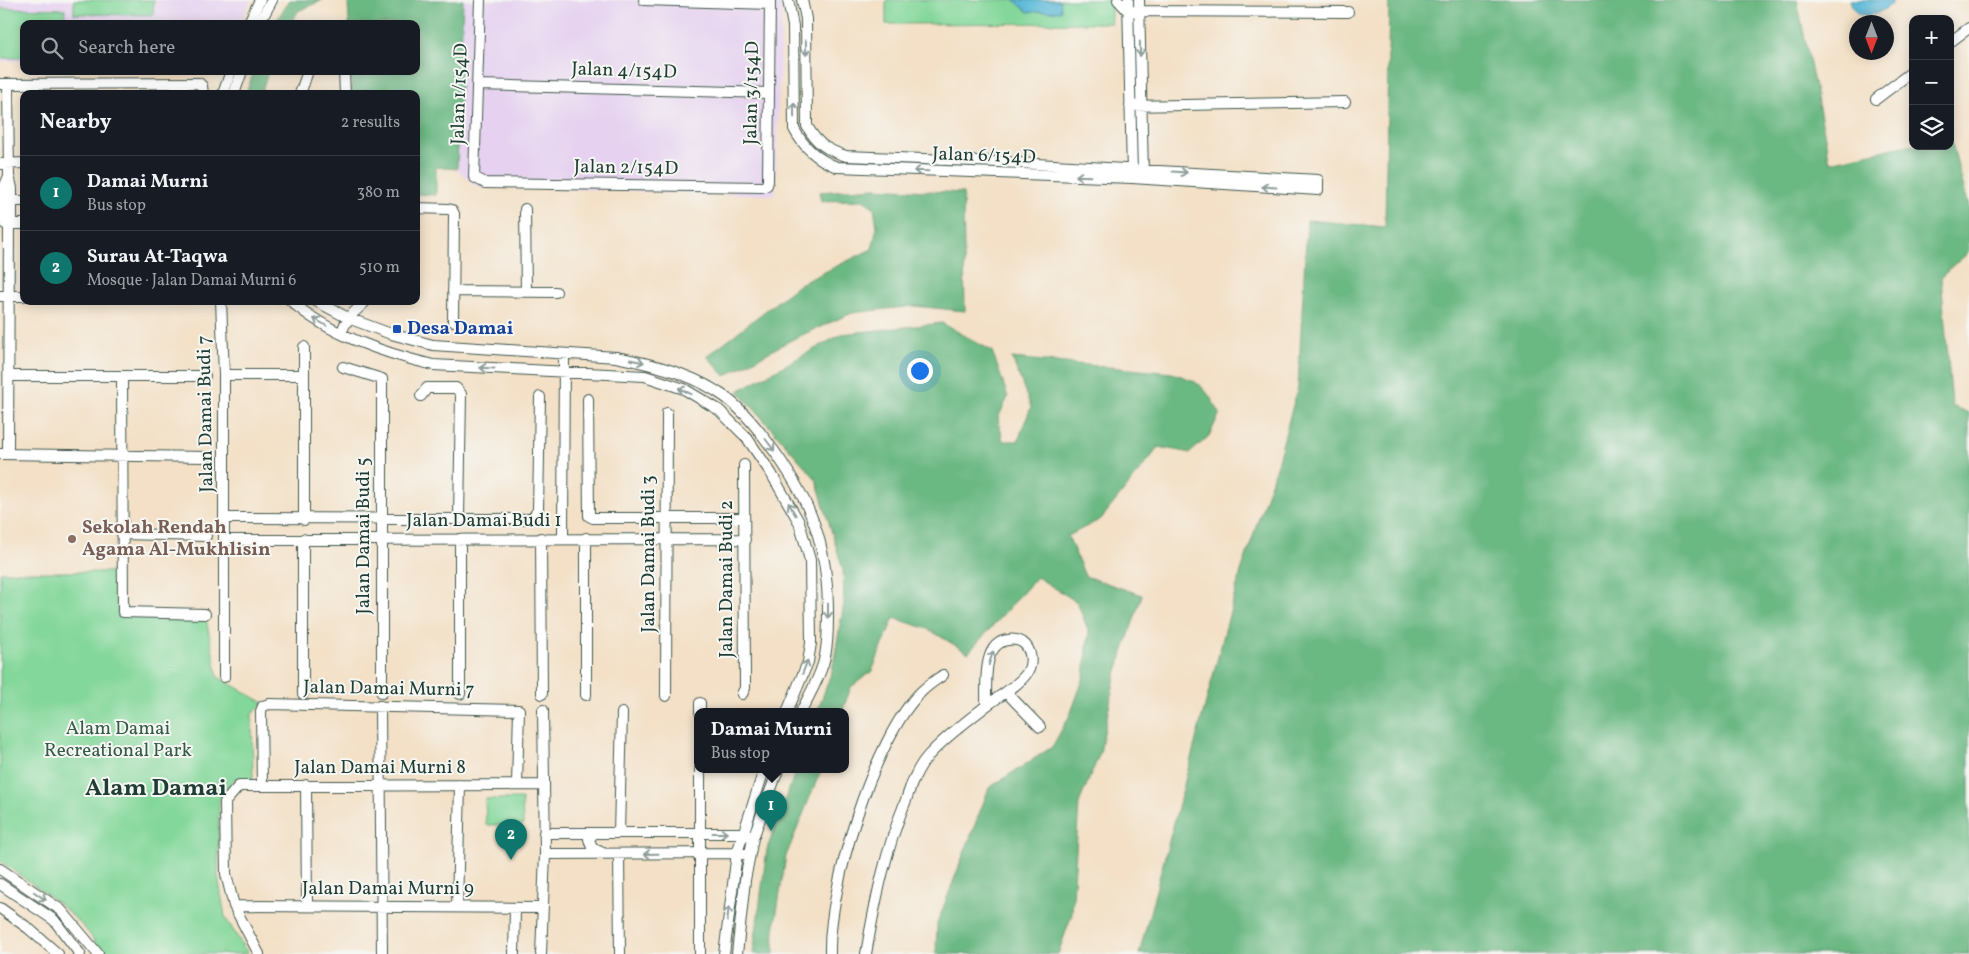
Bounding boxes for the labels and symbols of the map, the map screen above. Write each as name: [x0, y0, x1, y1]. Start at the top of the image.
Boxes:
north arrow: [1849, 15, 1894, 60]
one-way arrow: [801, 40, 811, 56]
one-way arrow: [1135, 40, 1145, 56]
street label: Jalan 3/154D: [738, 41, 766, 145]
street label: Jalan 1/154D: [445, 43, 475, 145]
street label: Jalan 4/154D: [571, 56, 677, 86]
one-way arrow: [789, 102, 799, 118]
street label: Jalan 6/154D: [932, 141, 1036, 171]
street label: Jalan 2/154D: [574, 154, 678, 182]
one-way arrow: [913, 167, 929, 176]
one-way arrow: [1172, 167, 1188, 176]
one-way arrow: [1076, 172, 1092, 181]
one-way arrow: [1261, 182, 1277, 191]
one-way arrow: [313, 316, 327, 326]
place label: Desa Damai: [407, 316, 514, 342]
marker: Desa Damai: [391, 323, 403, 335]
street label: Jalan Damai Budi 7: [192, 335, 220, 493]
one-way arrow: [628, 357, 644, 366]
your location: [907, 358, 933, 384]
one-way arrow: [479, 364, 495, 373]
one-way arrow: [678, 386, 693, 396]
one-way arrow: [765, 438, 775, 452]
street label: Jalan Damai Budi 5: [351, 457, 377, 615]
street label: Jalan Damai Budi 3: [636, 475, 662, 633]
street label: Jalan Damai Budi 2: [714, 500, 740, 658]
one-way arrow: [786, 503, 796, 517]
street label: Jalan Damai Budi 1: [406, 508, 562, 534]
place label: Sekolah Rendah Agama Al-Mukhlisin: [82, 515, 271, 563]
marker: Sekolah Rendah Agama Al-Mukhlisin: [66, 533, 78, 545]
one-way arrow: [823, 602, 833, 619]
one-way arrow: [986, 650, 996, 666]
one-way arrow: [801, 660, 810, 675]
street label: Jalan Damai Murni 7: [303, 675, 475, 703]
park label: Alam Damai Recreational Park: [44, 716, 192, 764]
street label: Jalan Damai Murni 8: [294, 755, 466, 781]
district label: Alam Damai: [85, 772, 227, 806]
pin: 1: [755, 790, 787, 831]
pin: 2: [495, 819, 527, 860]
one-way arrow: [712, 828, 728, 838]
one-way arrow: [643, 849, 660, 859]
street label: Jalan Damai Murni 9: [302, 876, 474, 902]
one-way arrow: [33, 891, 47, 901]
one-way arrow: [723, 907, 733, 923]

